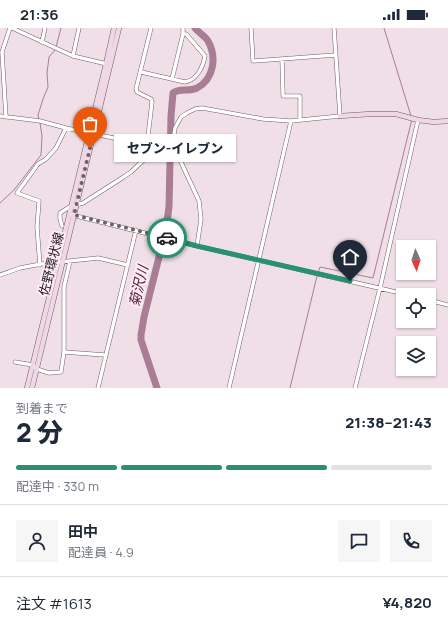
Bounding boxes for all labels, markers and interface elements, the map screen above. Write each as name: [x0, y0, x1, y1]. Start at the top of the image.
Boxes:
text: 21:36: [20, 4, 59, 25]
pin: [73, 107, 107, 148]
icon: bag: [79, 113, 101, 135]
callout: セブン-イレブン: [114, 134, 236, 162]
text: セブン-イレブン: [127, 139, 223, 157]
courier: [147, 218, 187, 258]
icon: car: [156, 227, 178, 249]
street label: 佐野環状線: [34, 230, 68, 298]
pin: [333, 240, 367, 281]
north arrow: [396, 240, 436, 280]
map controls: [396, 240, 436, 376]
icon: home: [339, 246, 361, 268]
water label: 菊沢川: [124, 261, 152, 309]
button: locate: [396, 288, 436, 328]
button: layers: [396, 336, 436, 376]
text: 到着まで: [16, 399, 68, 417]
text: 21:38–21:43: [345, 412, 432, 433]
text: 2 分: [16, 414, 63, 450]
text: 配達中 · 330 m: [16, 477, 99, 495]
button: person: [16, 520, 58, 562]
button: chat: [338, 520, 380, 562]
button: phone: [390, 520, 432, 562]
text: 田中: [68, 521, 98, 542]
text: 配達員 · 4.9: [68, 543, 134, 561]
text: ¥4,820: [383, 592, 432, 613]
text: 注文 #1613: [16, 593, 92, 614]

